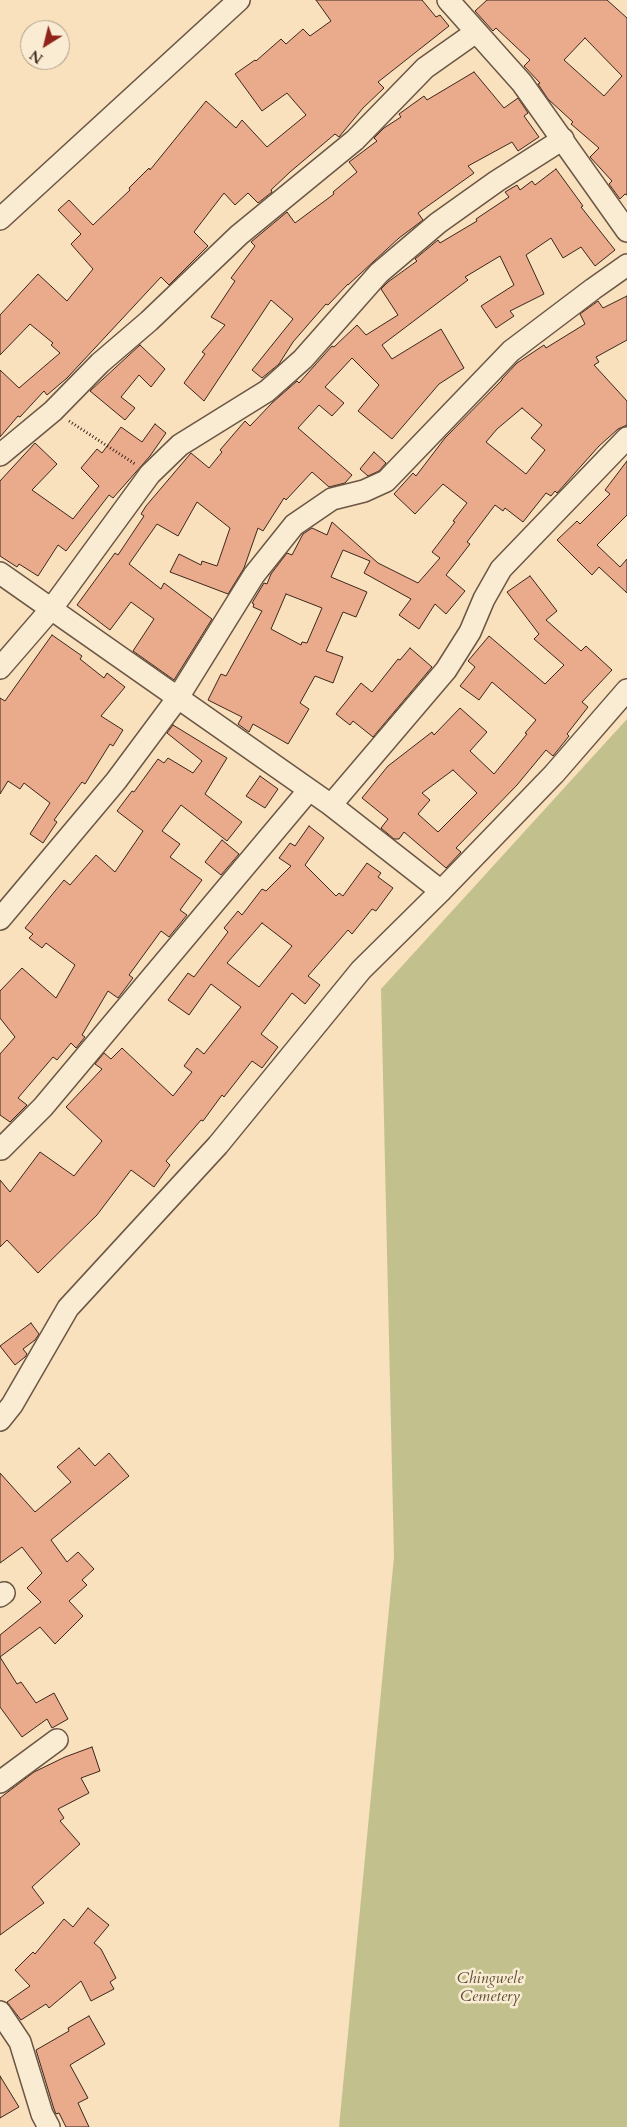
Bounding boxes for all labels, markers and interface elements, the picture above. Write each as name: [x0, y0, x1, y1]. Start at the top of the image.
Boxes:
north arrow: [20, 20, 70, 70]
text: N: [26, 45, 47, 68]
park label: Chingwele Cemetery: [457, 1969, 523, 2007]

